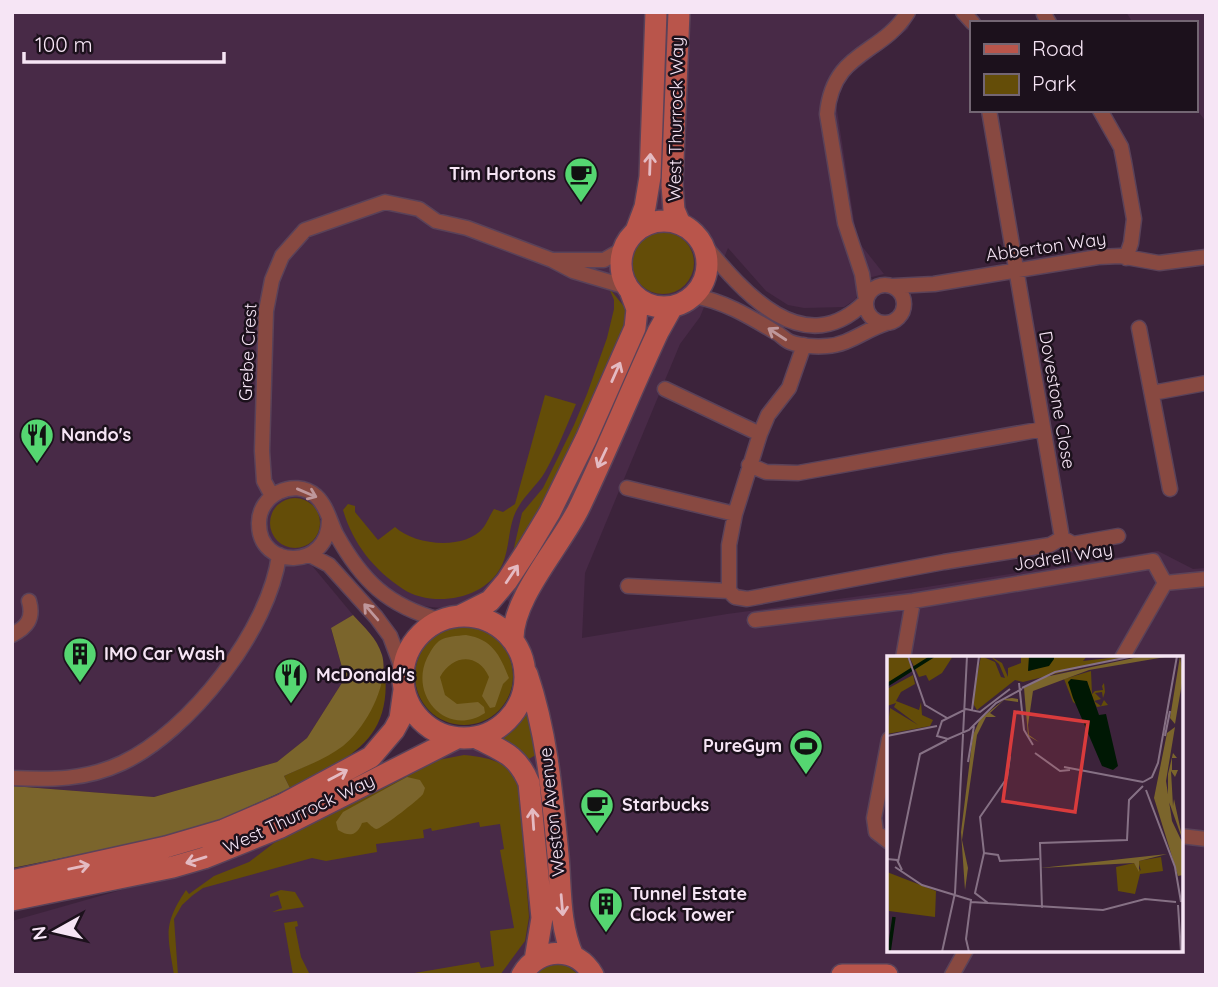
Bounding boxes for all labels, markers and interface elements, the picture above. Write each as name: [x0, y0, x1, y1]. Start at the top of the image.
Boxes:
scale bar: [24, 21, 224, 65]
legend: [970, 21, 1197, 112]
text: 100 m: [35, 31, 93, 57]
text: Road: [1032, 35, 1084, 61]
street label: West Thurrock Way: [663, 36, 688, 202]
text: Park: [1032, 70, 1076, 96]
one-way arrow: [643, 153, 657, 176]
cafe icon: Tim Hortons: [562, 155, 600, 204]
place label: Tim Hortons: [449, 162, 556, 185]
street label: Abberton Way: [984, 227, 1108, 266]
street label: Grebe Crest: [233, 302, 262, 402]
one-way arrow: [768, 327, 787, 342]
street label: Dovestone Close: [1034, 329, 1081, 471]
one-way arrow: [610, 362, 623, 383]
restaurant icon: Nando's: [18, 416, 56, 465]
place label: Nando's: [61, 423, 132, 446]
one-way arrow: [595, 447, 608, 468]
one-way arrow: [296, 487, 317, 500]
street label: Jodrell Way: [1012, 537, 1114, 576]
one-way arrow: [505, 565, 519, 584]
one-way arrow: [363, 603, 379, 621]
building icon: IMO Car Wash: [61, 635, 99, 684]
place label: IMO Car Wash: [104, 642, 225, 665]
restaurant icon: McDonald's: [272, 656, 310, 705]
inset map: [887, 656, 1183, 952]
place label: McDonald's: [316, 663, 415, 686]
sports icon: PureGym: [787, 727, 825, 776]
place label: PureGym: [703, 734, 782, 757]
street label: Weston Avenue: [533, 746, 570, 878]
street label: West Thurrock Way: [219, 768, 378, 859]
one-way arrow: [328, 768, 348, 782]
cafe icon: Starbucks: [578, 786, 616, 835]
place label: Starbucks: [622, 793, 710, 816]
one-way arrow: [526, 808, 539, 831]
one-way arrow: [185, 855, 207, 868]
one-way arrow: [67, 859, 90, 873]
place label: Tunnel Estate Clock Tower: [630, 882, 747, 926]
building icon: Tunnel Estate Clock Tower: [587, 885, 625, 934]
one-way arrow: [556, 893, 569, 915]
north arrow: [21, 896, 91, 966]
text: N: [26, 925, 52, 942]

